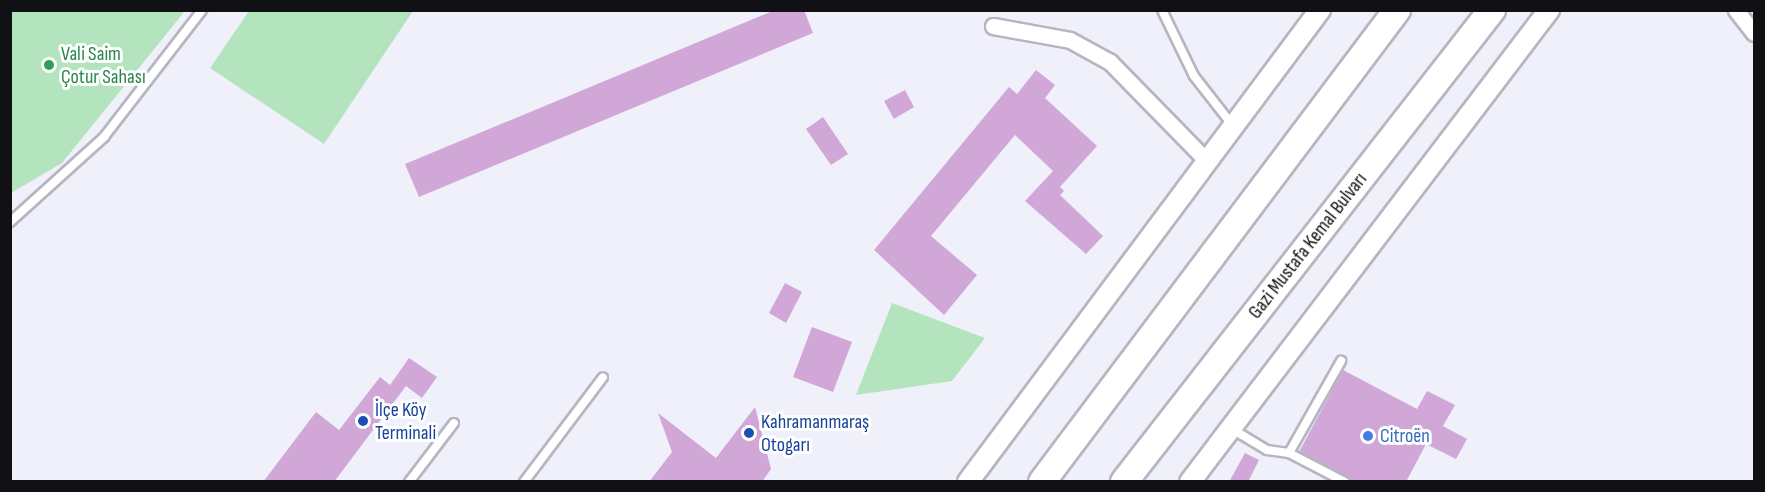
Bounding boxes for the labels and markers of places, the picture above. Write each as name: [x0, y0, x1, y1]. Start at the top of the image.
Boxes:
place label: Vali Saim Çotur Sahası: [61, 42, 146, 89]
marker: Vali Saim Çotur Sahası: [42, 58, 56, 72]
place label: İlçe Köy Terminali: [375, 398, 436, 445]
place label: Kahramanmaraş Otogarı: [761, 410, 869, 457]
marker: İlçe Köy Terminali: [356, 414, 370, 428]
place label: Citroën: [1380, 424, 1430, 448]
marker: Kahramanmaraş Otogarı: [742, 426, 756, 440]
marker: Citroën: [1361, 429, 1375, 443]

